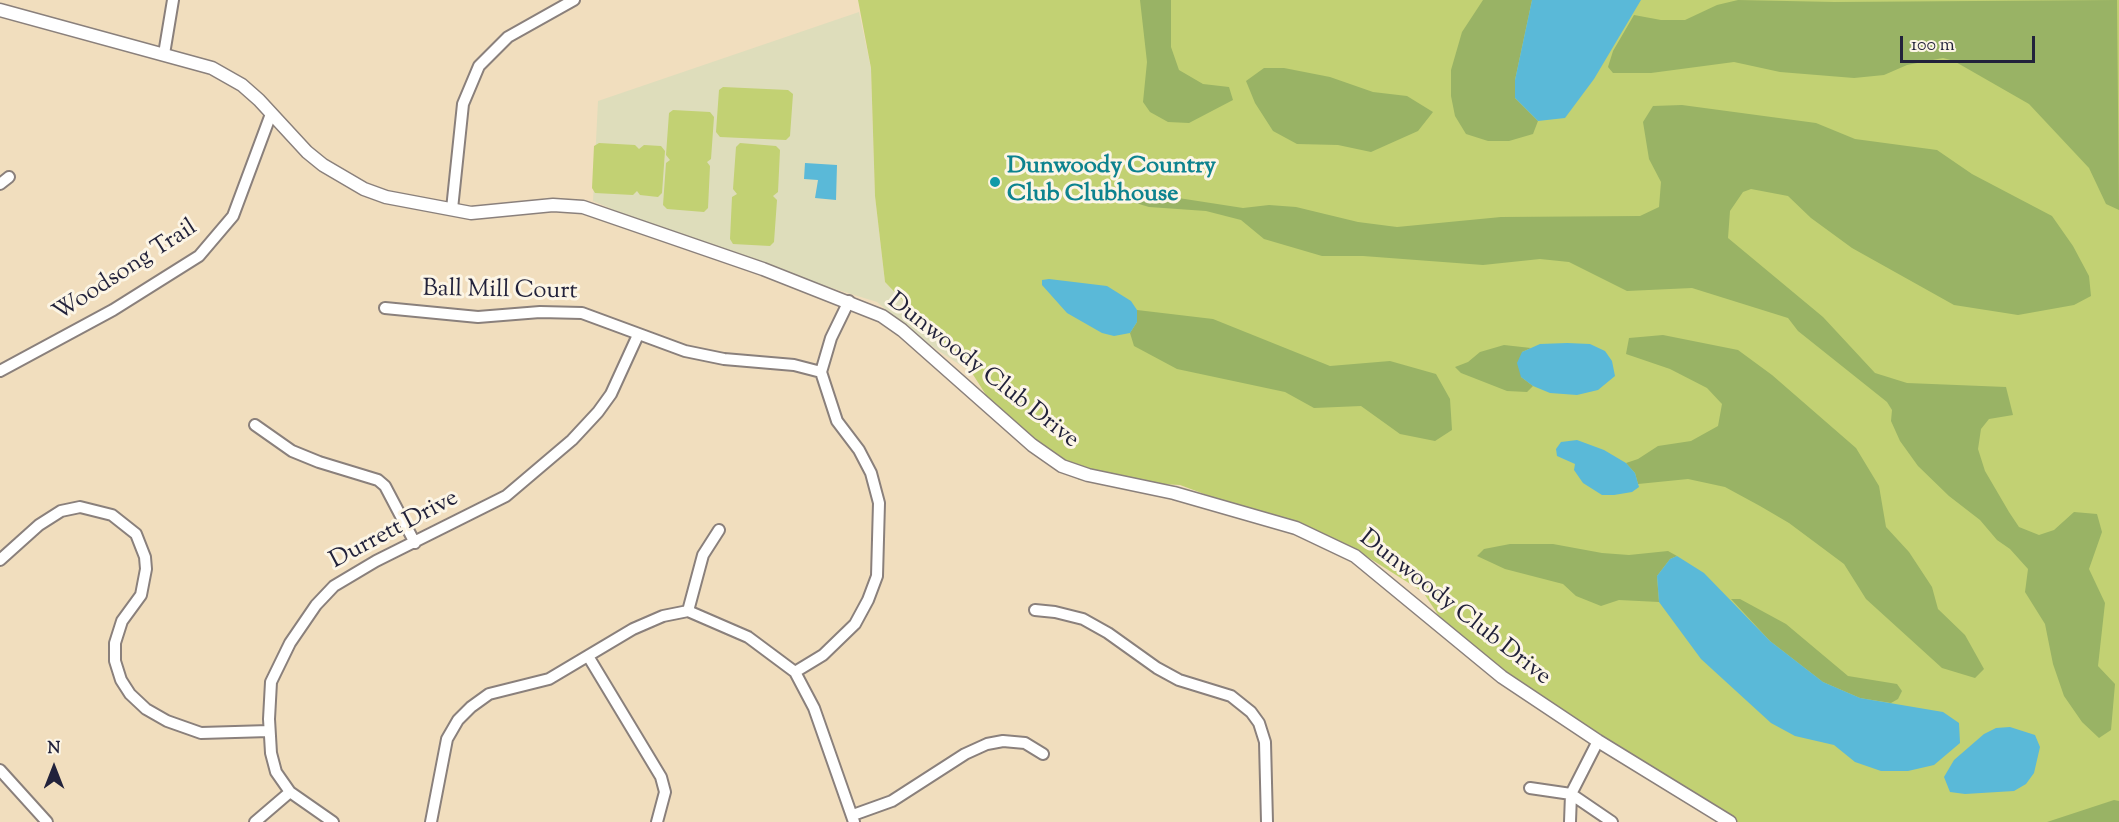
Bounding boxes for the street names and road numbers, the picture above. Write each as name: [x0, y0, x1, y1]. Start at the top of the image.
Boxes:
street label: Woodsong Trail: [49, 215, 203, 329]
street label: Ball Mill Court: [422, 276, 578, 308]
street label: Dunwoody Club Drive: [880, 288, 1084, 456]
street label: Durrett Drive: [326, 485, 464, 577]
street label: Dunwoody Club Drive: [1352, 525, 1556, 693]

